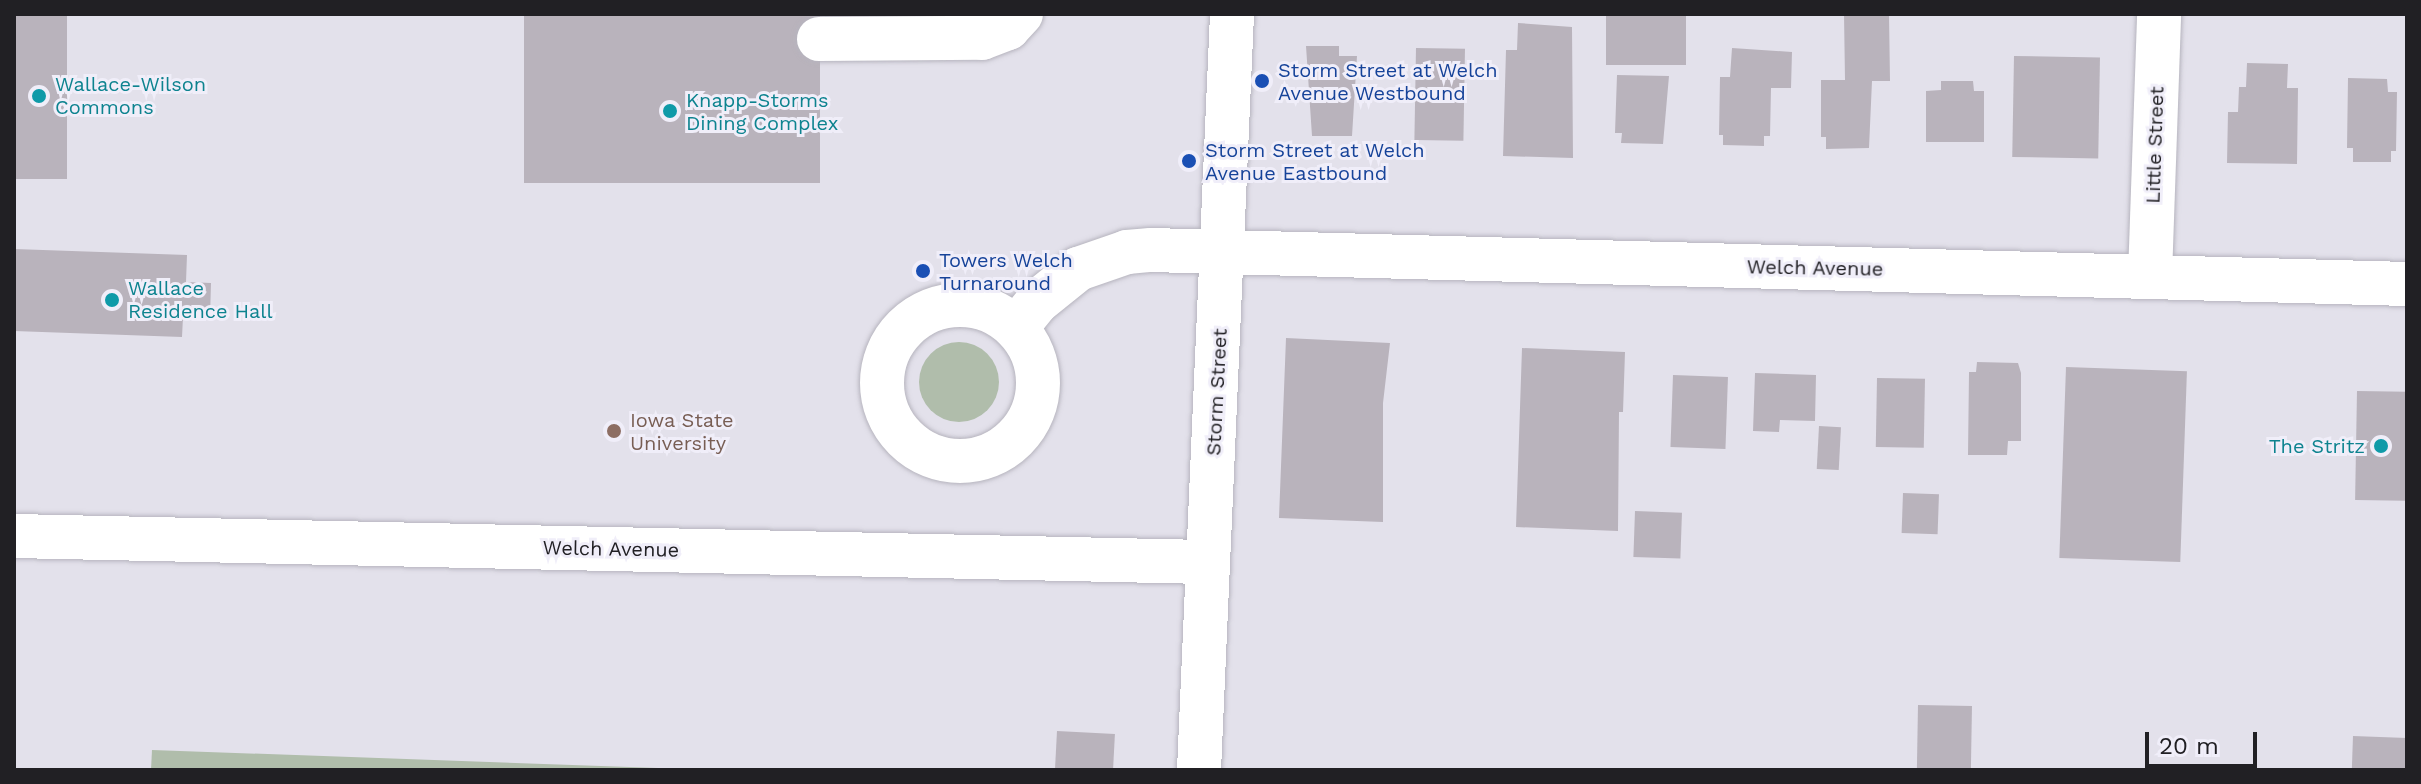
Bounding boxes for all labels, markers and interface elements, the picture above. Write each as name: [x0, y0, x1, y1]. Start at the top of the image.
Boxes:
place label: Storm Street at Welch Avenue Westbound: [1278, 58, 1498, 105]
place label: Wallace-Wilson Commons: [55, 72, 206, 119]
marker: Storm Street at Welch Avenue Westbound: [1253, 72, 1271, 90]
street label: Little Street: [2141, 86, 2169, 204]
marker: Wallace-Wilson Commons: [30, 87, 48, 105]
place label: Knapp-Storms Dining Complex: [686, 88, 838, 135]
marker: Knapp-Storms Dining Complex: [661, 102, 679, 120]
place label: Storm Street at Welch Avenue Eastbound: [1205, 138, 1425, 185]
marker: Storm Street at Welch Avenue Eastbound: [1180, 152, 1198, 170]
place label: Towers Welch Turnaround: [939, 248, 1073, 295]
street label: Welch Avenue: [1746, 255, 1884, 281]
marker: Towers Welch Turnaround: [914, 262, 932, 280]
place label: Wallace Residence Hall: [128, 276, 272, 323]
marker: Wallace Residence Hall: [103, 291, 121, 309]
street label: Storm Street: [1202, 328, 1232, 456]
place label: Iowa State University: [630, 408, 734, 455]
marker: Iowa State University: [605, 422, 623, 440]
place label: The Stritz: [2269, 434, 2365, 458]
marker: The Stritz: [2372, 437, 2390, 455]
street label: Welch Avenue: [542, 536, 680, 562]
scale bar: [2149, 716, 2261, 766]
text: 20 m: [2159, 732, 2219, 760]

